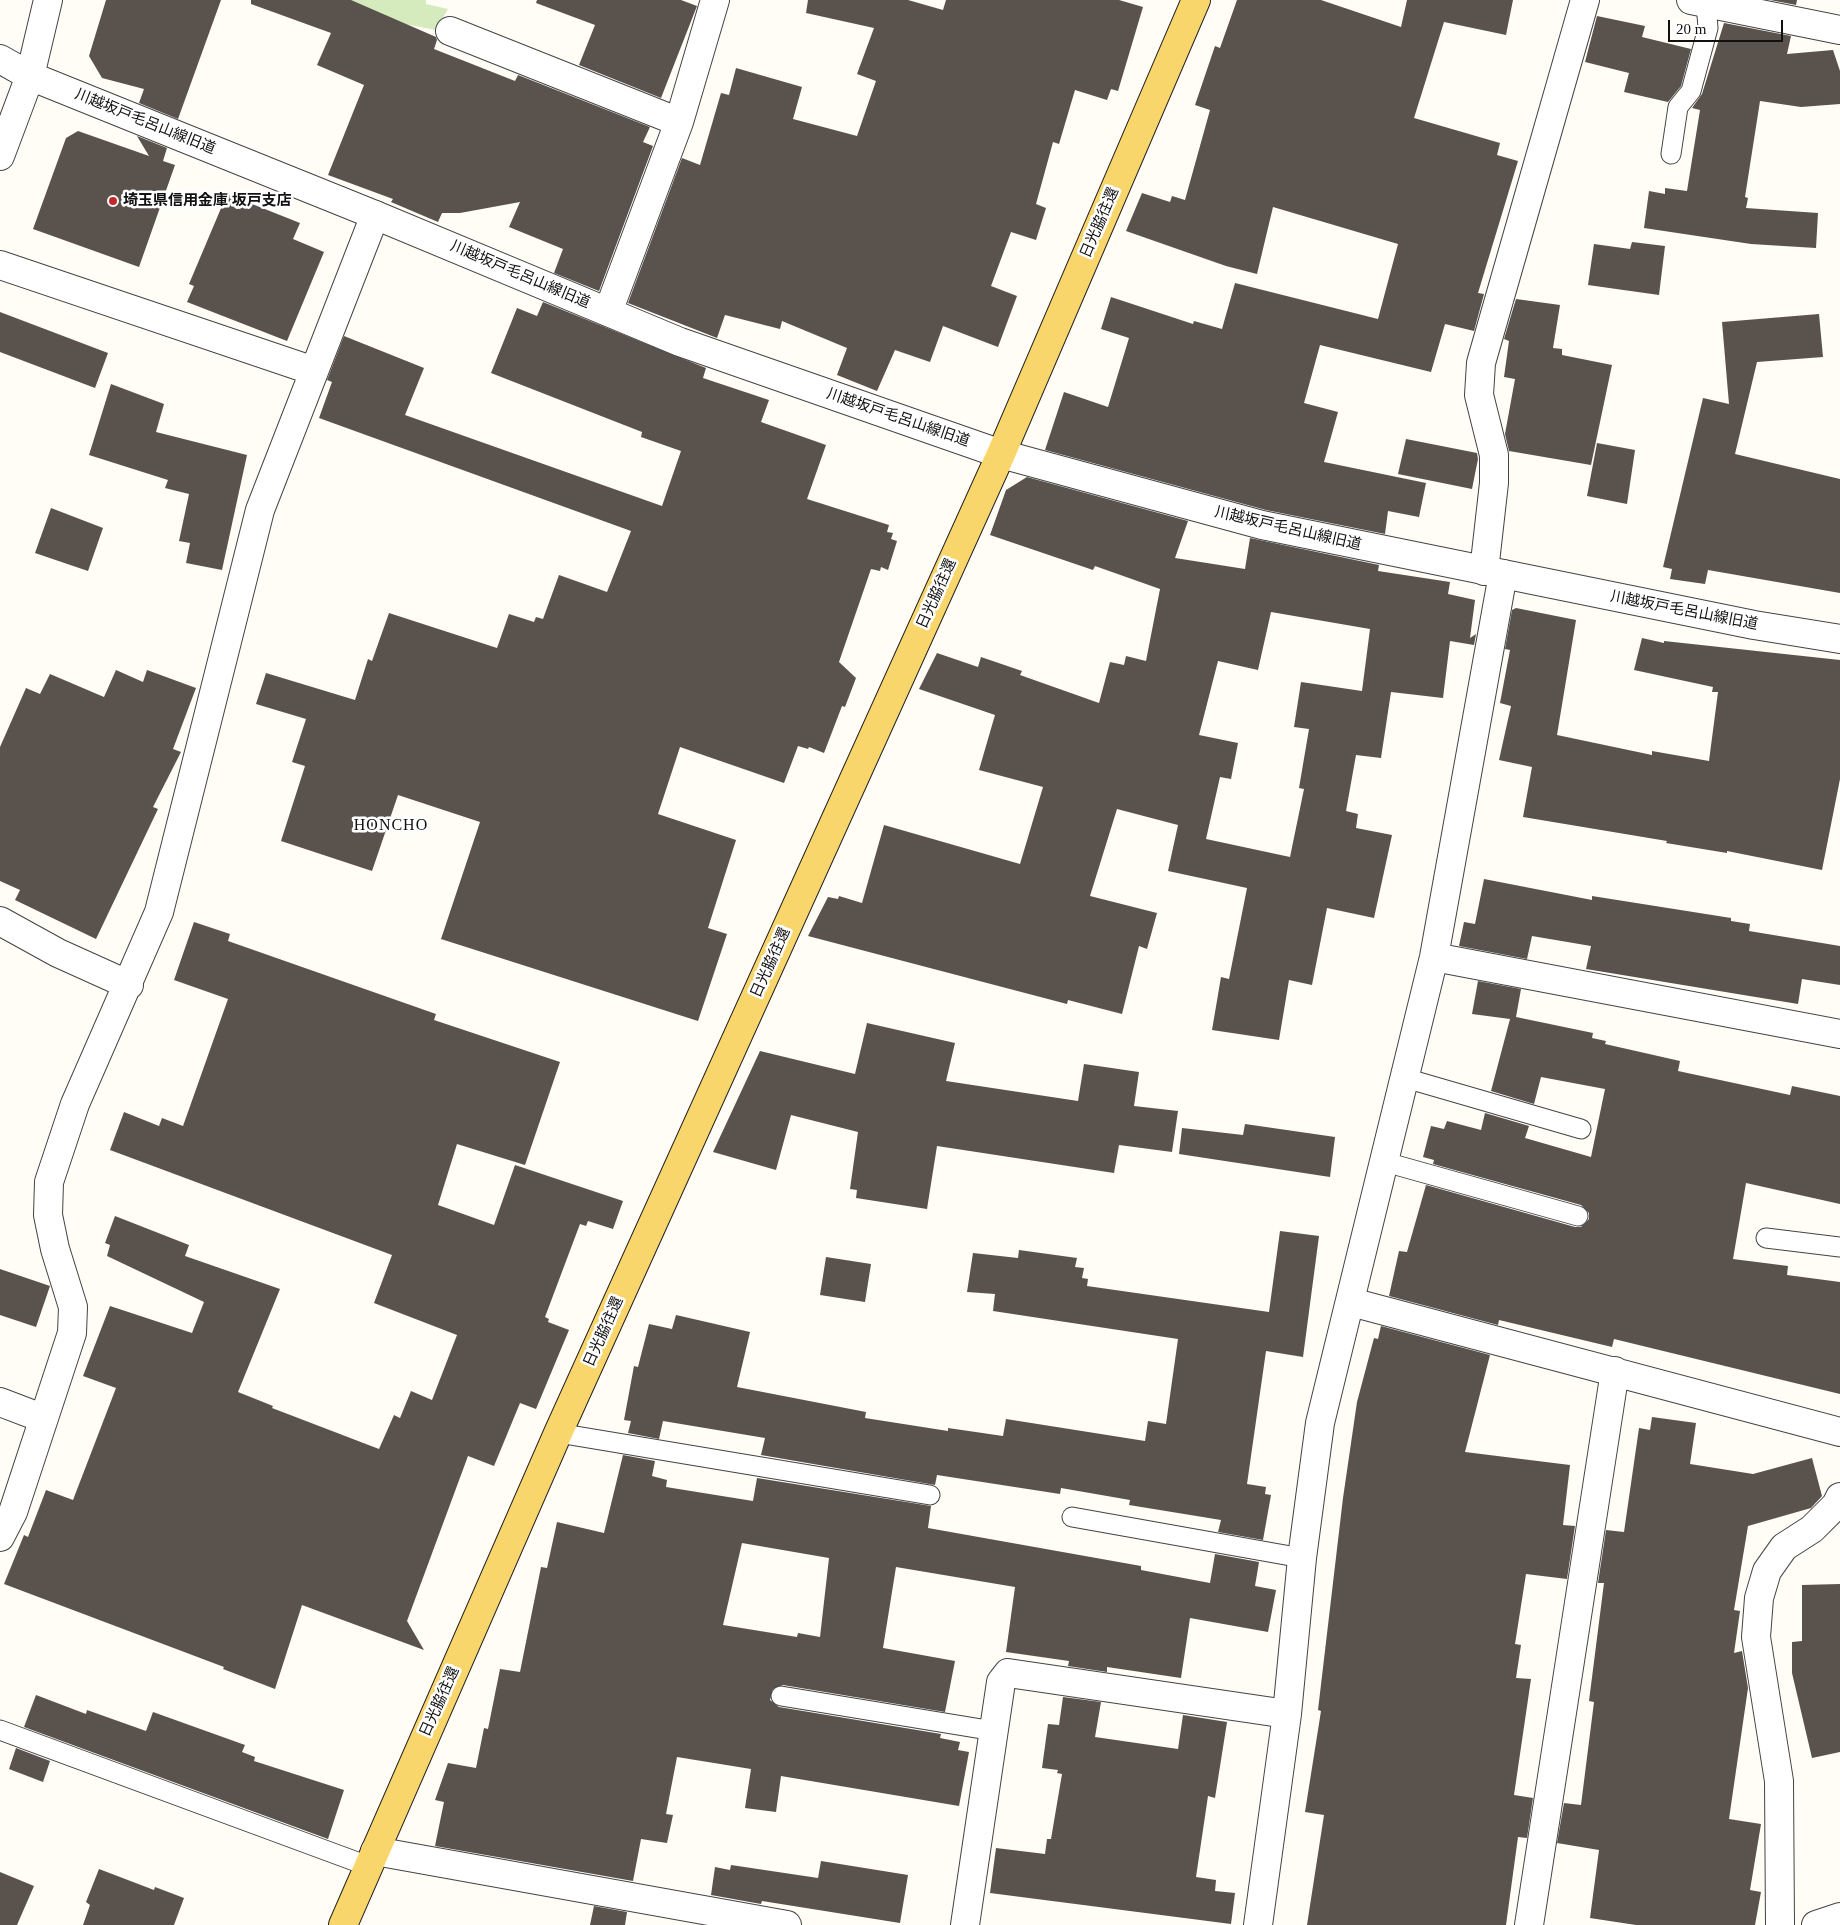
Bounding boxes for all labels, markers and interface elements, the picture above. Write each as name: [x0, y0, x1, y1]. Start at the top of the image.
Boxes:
scale bar: [1670, 10, 1785, 42]
text: 20 m: [1676, 21, 1706, 37]
street label: 川越坂戸毛呂山線旧道: [72, 86, 218, 158]
street label: 日光脇往還: [1077, 185, 1123, 261]
place label: 埼玉県信用金庫 坂戸支店: [123, 192, 292, 210]
marker: 埼玉県信用金庫 坂戸支店: [107, 195, 119, 207]
street label: 川越坂戸毛呂山線旧道: [447, 237, 593, 313]
street label: 川越坂戸毛呂山線旧道: [824, 385, 972, 451]
street label: 川越坂戸毛呂山線旧道: [1213, 503, 1363, 555]
street label: 日光脇往還: [914, 556, 960, 632]
street label: 川越坂戸毛呂山線旧道: [1609, 588, 1759, 634]
district label: HONCHO: [353, 816, 429, 836]
street label: 日光脇往還: [748, 925, 794, 1001]
street label: 日光脇往還: [581, 1294, 627, 1370]
street label: 日光脇往還: [417, 1664, 463, 1740]

